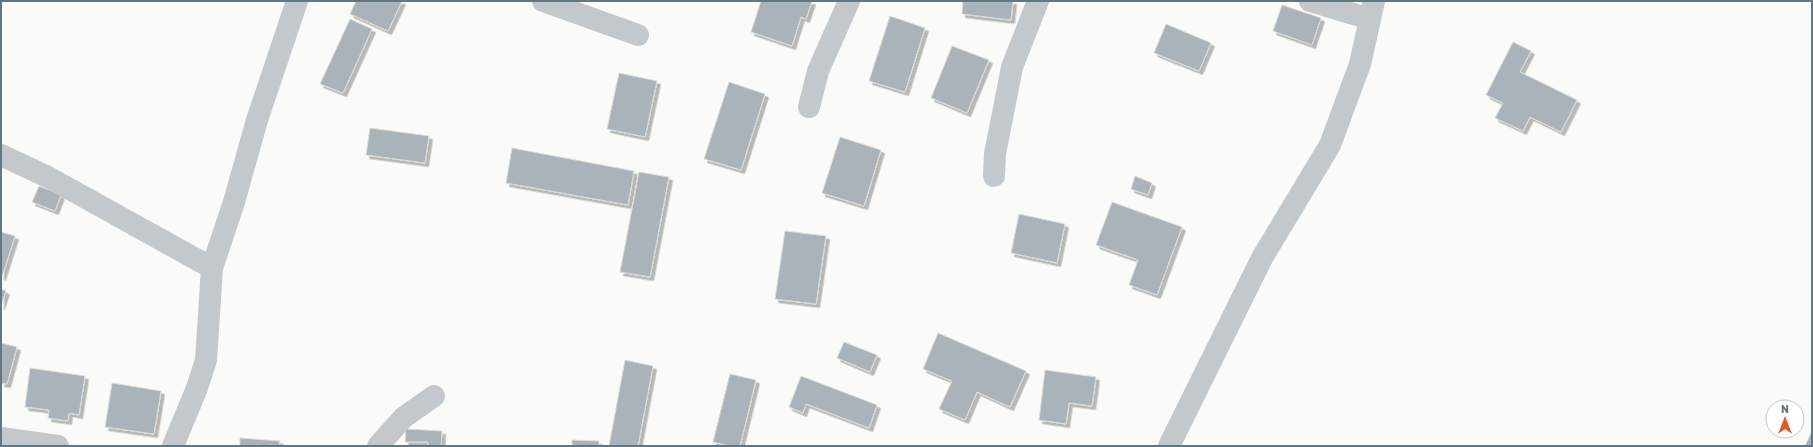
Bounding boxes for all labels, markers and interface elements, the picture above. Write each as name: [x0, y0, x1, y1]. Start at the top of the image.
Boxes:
north arrow: [1765, 399, 1805, 439]
text: N: [1781, 403, 1789, 416]

